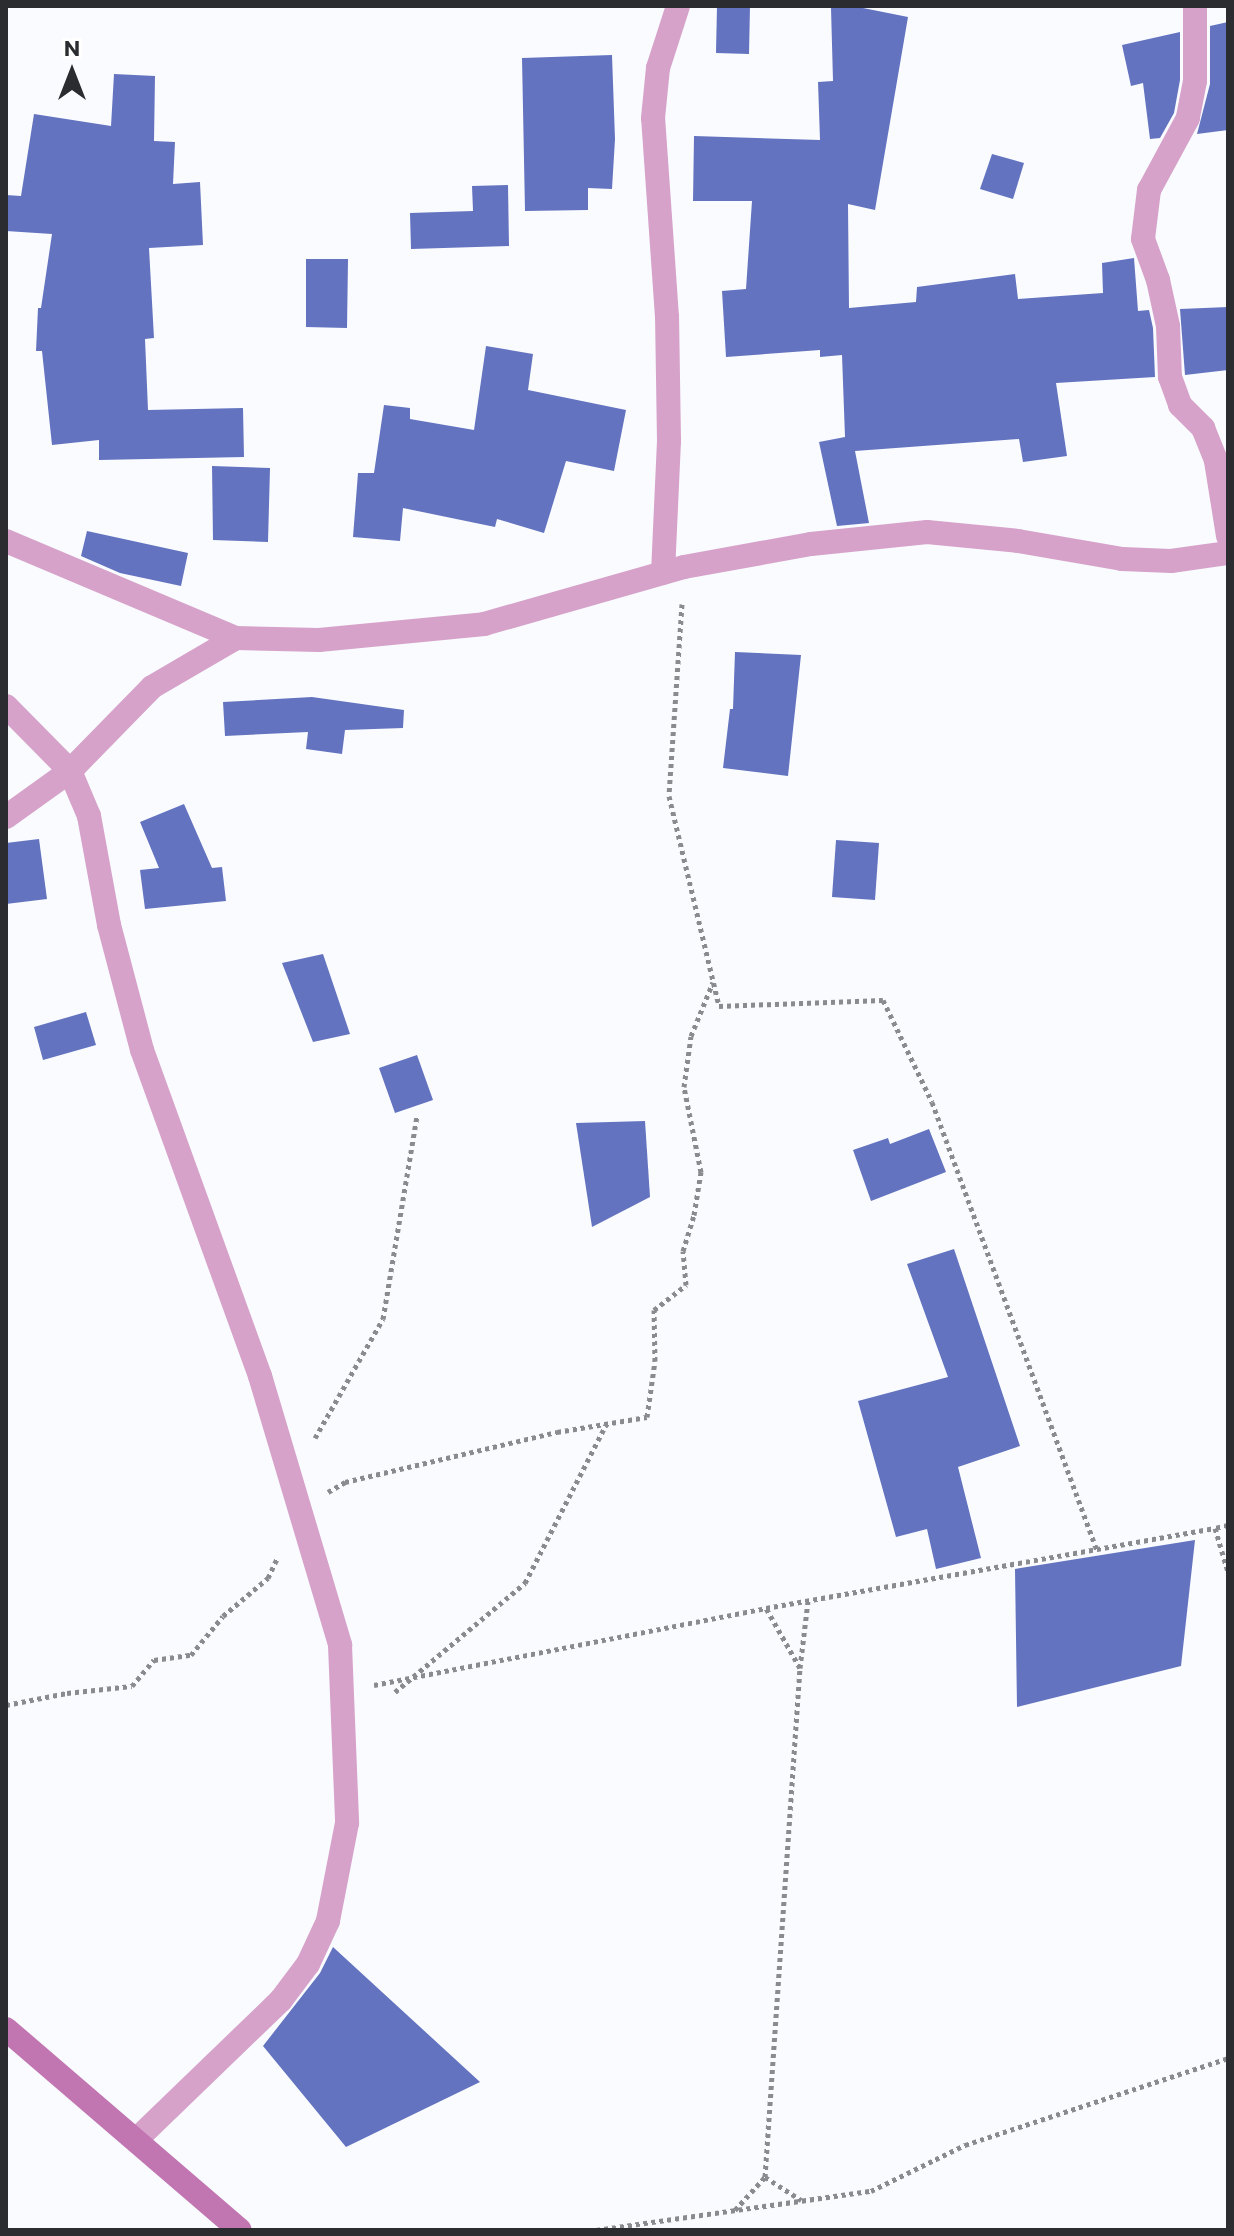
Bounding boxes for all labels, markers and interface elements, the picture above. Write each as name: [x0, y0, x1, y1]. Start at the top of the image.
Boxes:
north arrow: [32, 32, 112, 112]
text: N: [64, 34, 80, 61]

